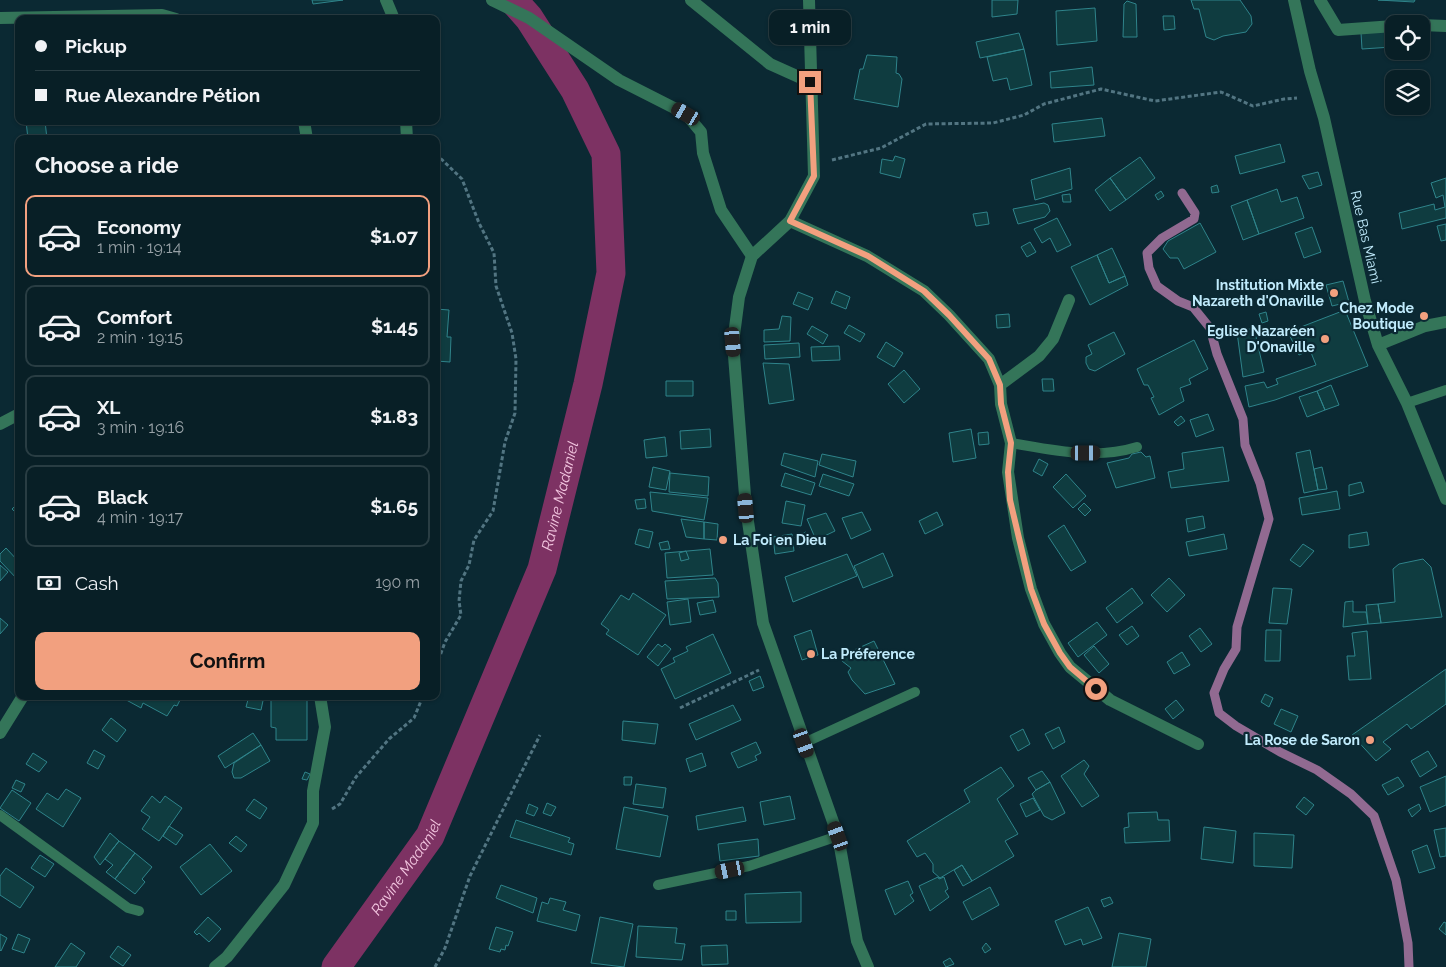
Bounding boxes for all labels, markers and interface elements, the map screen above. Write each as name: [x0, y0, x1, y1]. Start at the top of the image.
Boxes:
callout: 1 min: [769, 9, 851, 44]
map controls: [1385, 15, 1430, 115]
button: locate: [1385, 15, 1430, 60]
text: 1 min: [790, 18, 830, 37]
text: Pickup: [65, 35, 127, 57]
button: layers: [1385, 70, 1430, 115]
route end: [799, 71, 821, 93]
text: Rue Alexandre Pétion: [65, 84, 260, 106]
car: [669, 100, 702, 128]
text: Choose a ride: [35, 152, 179, 178]
street label: Rue Bas Miami: [1347, 189, 1385, 285]
icon: car: [37, 214, 82, 259]
text: Economy: [97, 216, 181, 238]
text: $1.07: [370, 225, 418, 247]
text: 1 min · 19:14: [97, 238, 181, 257]
place label: Institution Mixte Nazareth d'Onaville: [1192, 277, 1325, 309]
marker: Institution Mixte Nazareth d'Onaville: [1328, 287, 1340, 299]
place label: Chez Mode Boutique: [1339, 300, 1415, 332]
icon: car: [37, 304, 82, 349]
text: Comfort: [97, 306, 172, 328]
marker: Chez Mode Boutique: [1418, 310, 1430, 322]
text: $1.45: [371, 315, 418, 337]
place label: Eglise Nazaréen D'Onaville: [1207, 323, 1316, 355]
car: [724, 326, 741, 358]
text: 2 min · 19:15: [97, 328, 183, 347]
marker: Eglise Nazaréen D'Onaville: [1319, 333, 1331, 345]
icon: car: [37, 394, 82, 439]
text: XL: [97, 396, 120, 418]
text: $1.83: [370, 405, 418, 427]
text: 3 min · 19:16: [97, 418, 184, 437]
water label: Ravine Madaniel: [538, 439, 582, 553]
car: [1071, 446, 1101, 461]
icon: car: [37, 484, 82, 529]
text: Black: [97, 486, 148, 508]
car: [737, 492, 754, 524]
text: $1.65: [370, 495, 418, 517]
text: 4 min · 19:17: [97, 508, 183, 527]
place label: La Foi en Dieu: [733, 532, 827, 548]
marker: La Foi en Dieu: [717, 534, 729, 546]
icon: cash: [35, 569, 63, 597]
text: Cash: [75, 572, 119, 594]
text: 190 m: [375, 573, 420, 592]
button: Confirm: [35, 632, 420, 690]
place label: La Préference: [821, 646, 915, 662]
marker: La Préference: [805, 648, 817, 660]
route start: [1085, 678, 1107, 700]
car: [791, 726, 816, 760]
place label: La Rose de Saron: [1245, 732, 1360, 748]
marker: La Rose de Saron: [1364, 734, 1376, 746]
water label: Ravine Madaniel: [367, 817, 445, 919]
car: [825, 819, 850, 853]
car: [713, 860, 746, 880]

